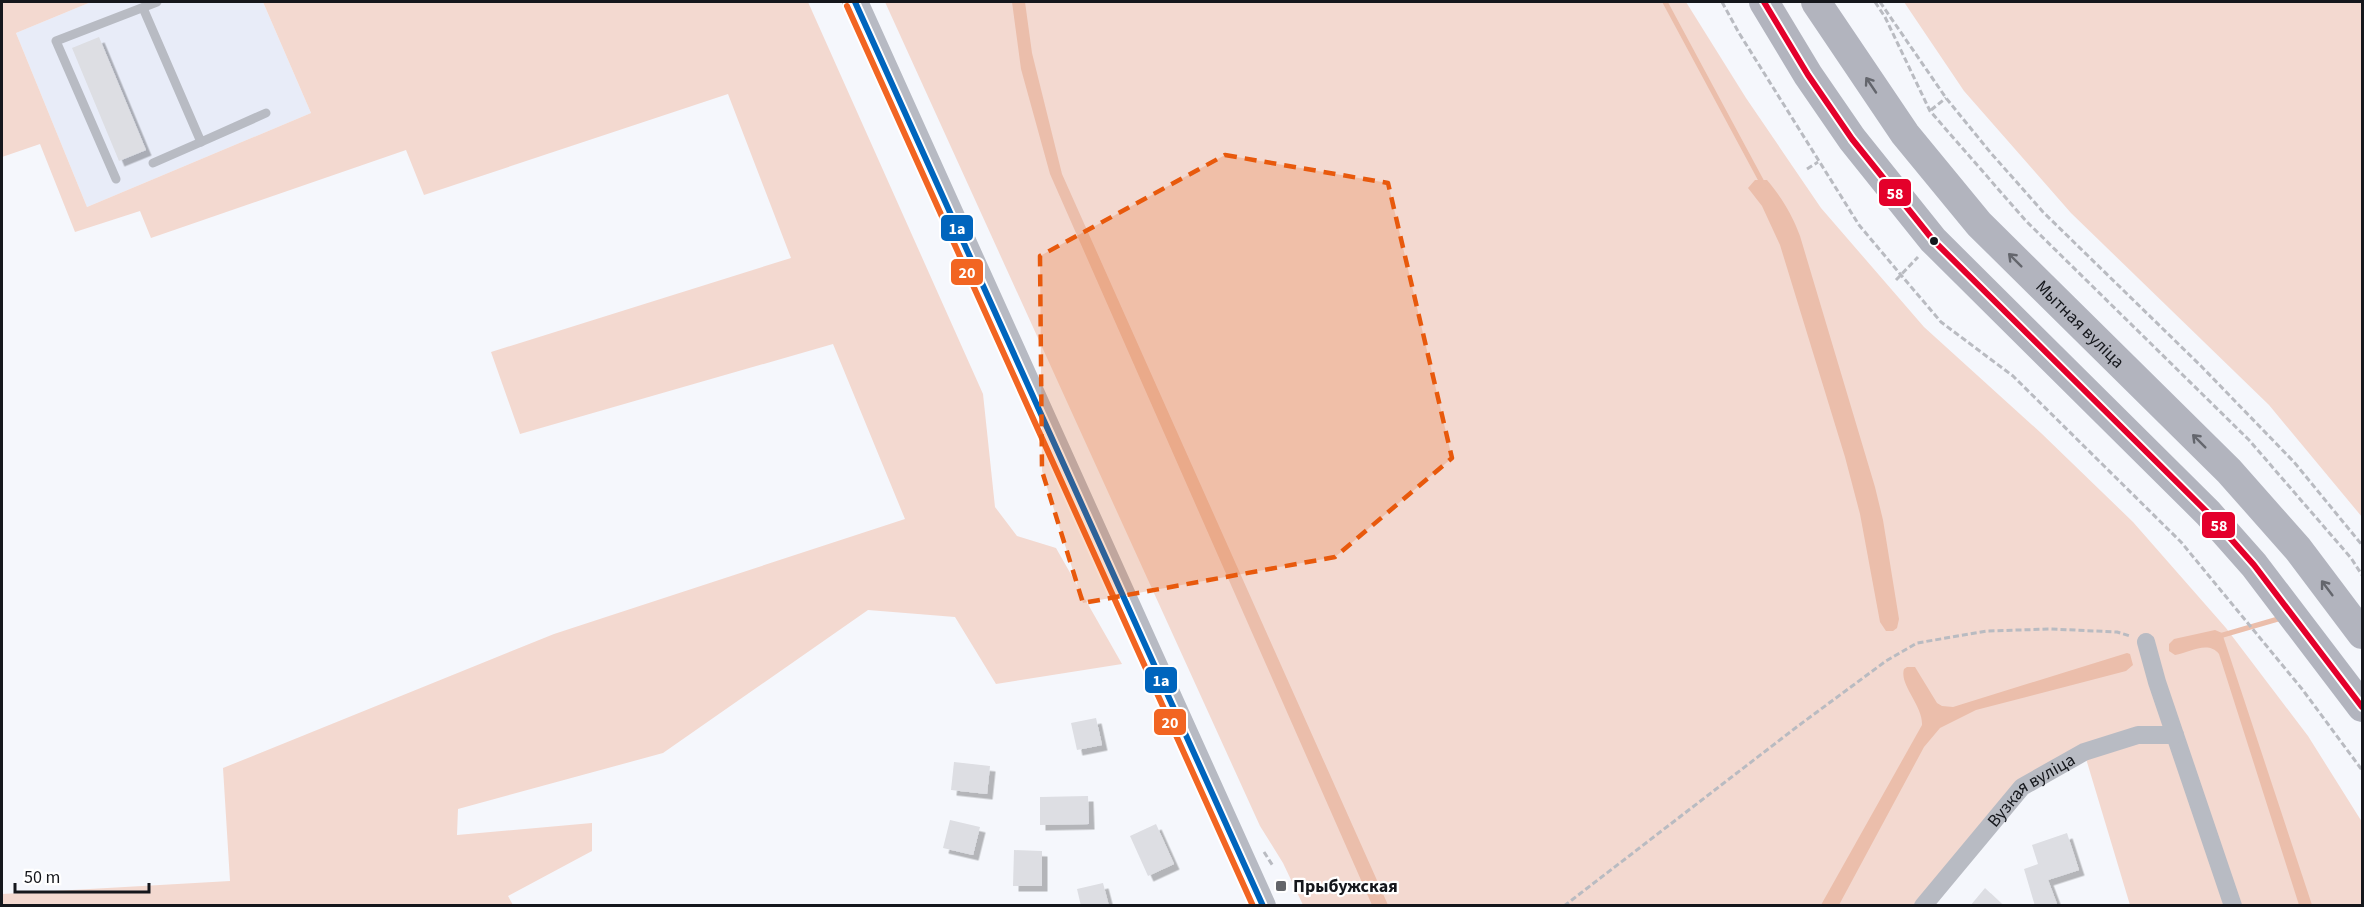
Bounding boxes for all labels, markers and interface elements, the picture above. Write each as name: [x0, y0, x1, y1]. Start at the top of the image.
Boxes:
one-way arrow: [1865, 77, 1878, 94]
line badge: 58: [1878, 178, 1912, 207]
text: 58: [1887, 183, 1903, 205]
line badge: 1а: [940, 214, 974, 242]
text: 1а: [949, 218, 965, 240]
unlabelled marker: [1928, 235, 1940, 247]
one-way arrow: [2008, 253, 2023, 267]
line badge: 20: [950, 258, 984, 286]
text: 20: [959, 262, 975, 284]
street label: Мытная вуліца: [2030, 275, 2130, 374]
one-way arrow: [2192, 434, 2207, 448]
line badge: 58: [2201, 511, 2236, 539]
text: 58: [2211, 515, 2227, 537]
one-way arrow: [2321, 580, 2334, 596]
line badge: 1а: [1144, 666, 1178, 694]
text: 1а: [1153, 670, 1169, 692]
line badge: 20: [1153, 708, 1187, 736]
text: 20: [1162, 712, 1178, 734]
street label: Вузкая вуліца: [1982, 747, 2080, 833]
scale bar: [15, 856, 148, 894]
text: 50 m: [24, 865, 60, 890]
place label: Прыбужская: [1293, 874, 1398, 899]
marker: Прыбужская: [1274, 879, 1288, 893]

